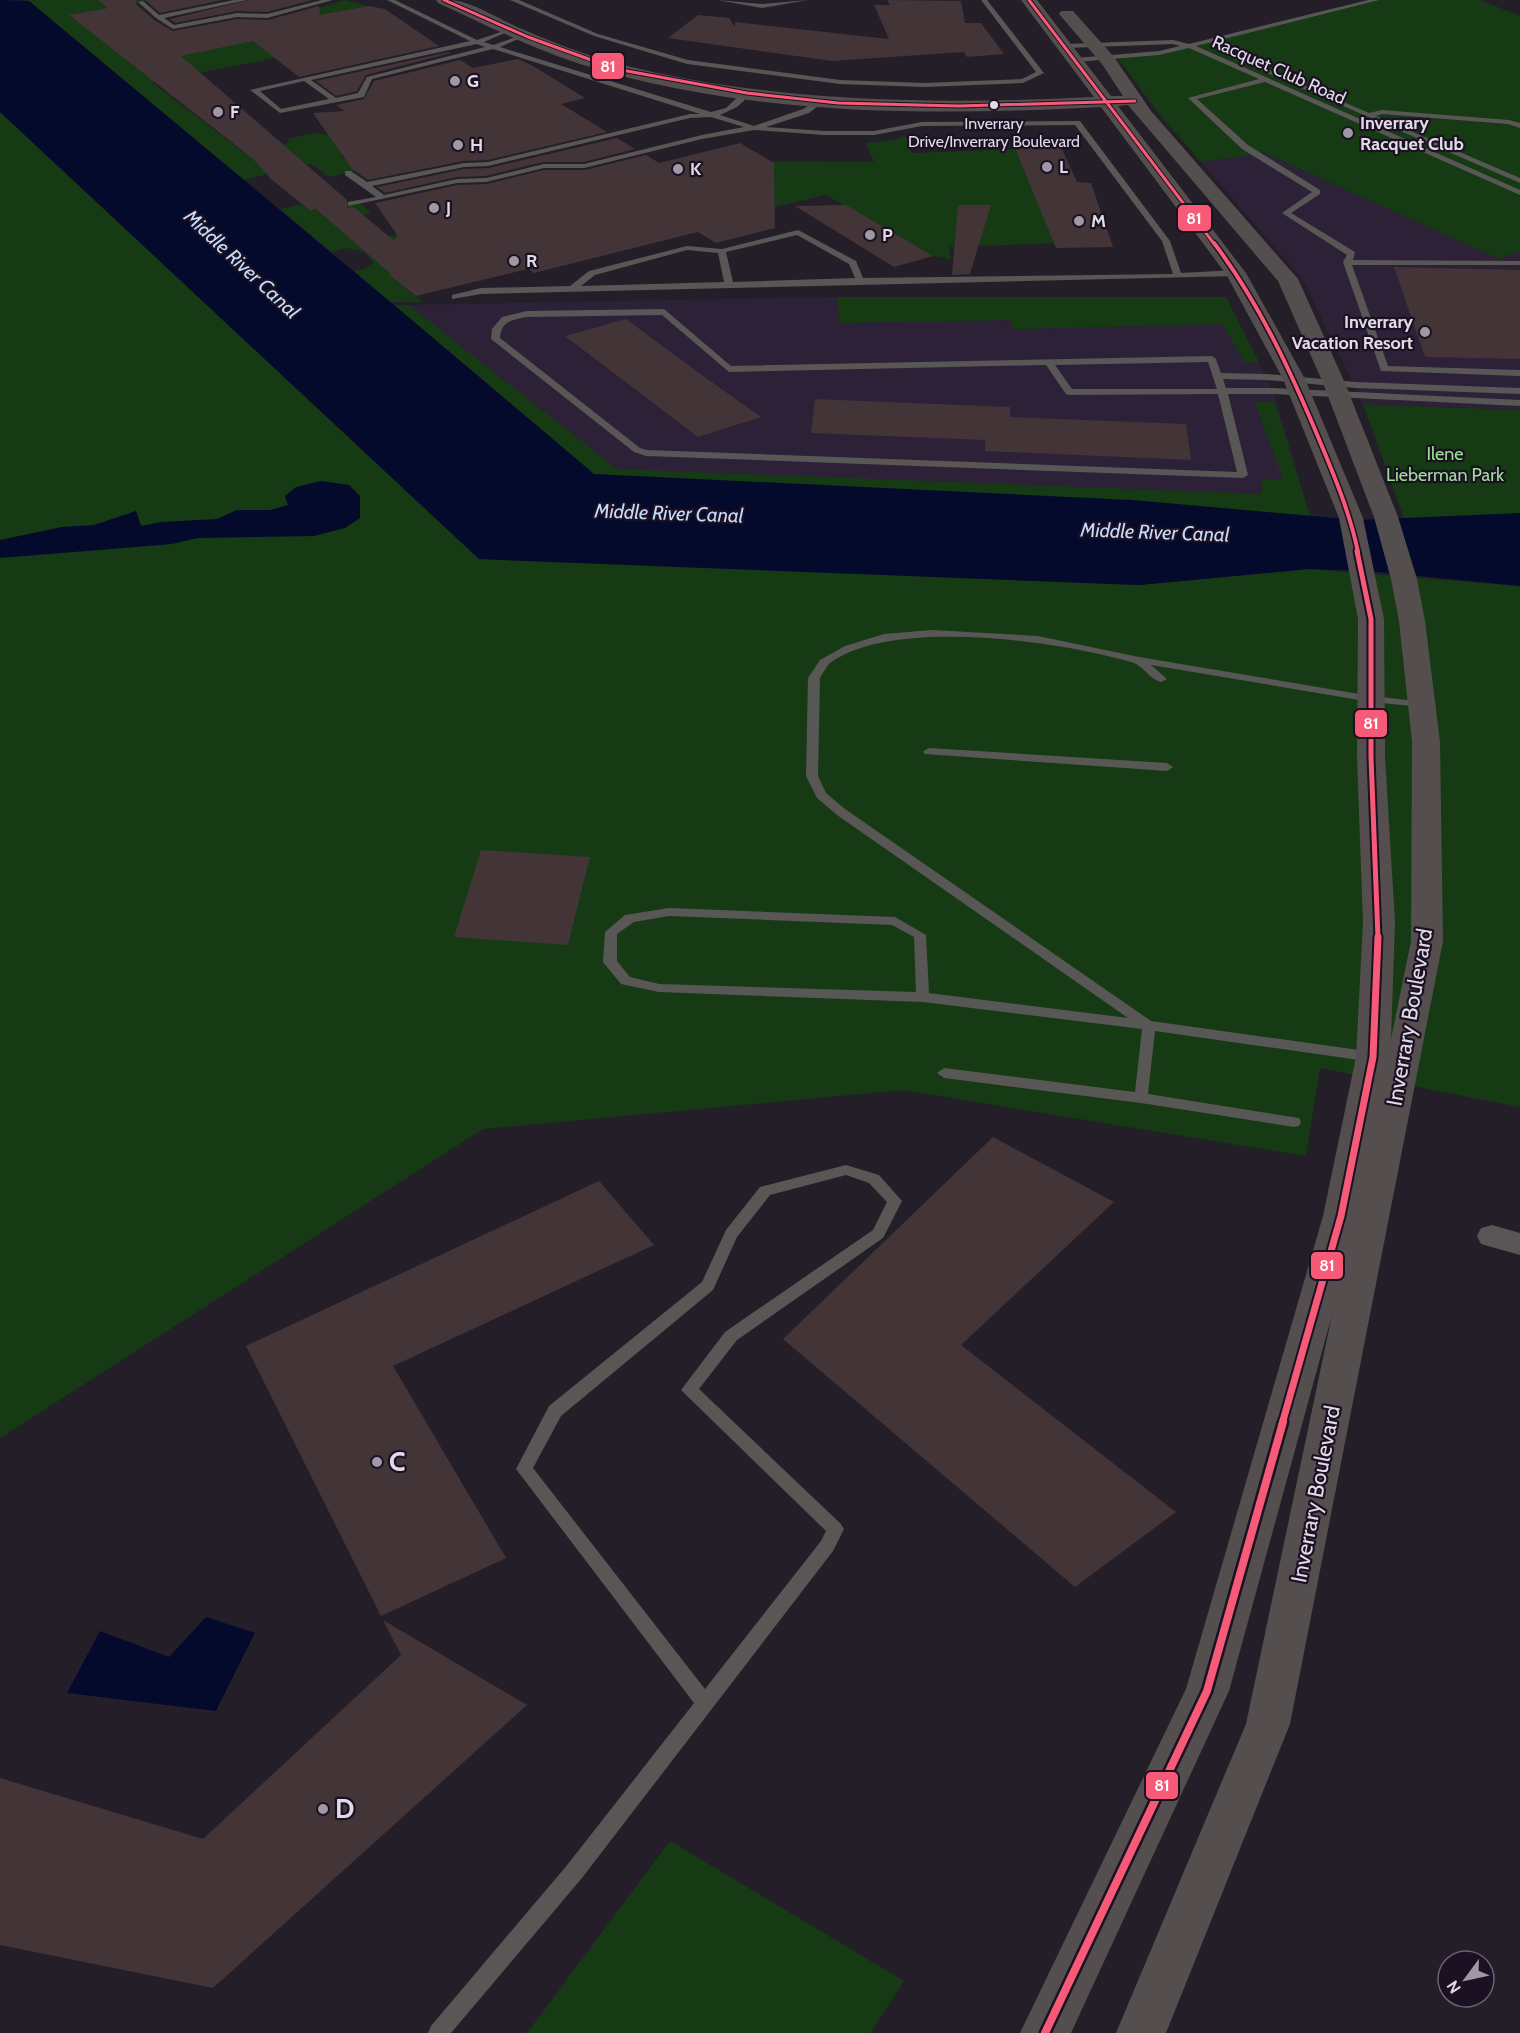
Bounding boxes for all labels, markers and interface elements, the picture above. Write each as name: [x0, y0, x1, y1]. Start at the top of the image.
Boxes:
street label: Racquet Club Road: [1209, 31, 1349, 109]
line badge: 81: [591, 52, 625, 80]
text: 81: [600, 57, 616, 76]
place label: G: [467, 70, 479, 92]
marker: G: [448, 74, 462, 88]
marker: Inverrary Drive/Inverrary Boulevard: [988, 99, 1000, 111]
place label: F: [230, 101, 240, 123]
marker: F: [211, 105, 225, 119]
place label: Inverrary Racquet Club: [1360, 112, 1464, 155]
place label: Inverrary Drive/Inverrary Boulevard: [908, 114, 1080, 151]
marker: Inverrary Racquet Club: [1341, 126, 1355, 140]
place label: H: [470, 134, 483, 156]
marker: H: [451, 138, 465, 152]
place label: L: [1059, 156, 1068, 178]
place label: K: [690, 158, 702, 180]
marker: L: [1040, 160, 1054, 174]
marker: K: [671, 162, 685, 176]
place label: J: [445, 197, 451, 219]
marker: J: [427, 201, 441, 215]
water label: Middle River Canal: [179, 204, 305, 324]
line badge: 81: [1177, 204, 1212, 232]
text: 81: [1186, 209, 1202, 228]
place label: M: [1091, 210, 1106, 232]
marker: M: [1072, 214, 1086, 228]
place label: P: [882, 224, 893, 246]
marker: P: [863, 228, 877, 242]
place label: R: [526, 250, 538, 272]
marker: R: [507, 254, 521, 268]
place label: Inverrary Vacation Resort: [1292, 311, 1413, 354]
marker: Inverrary Vacation Resort: [1418, 325, 1432, 339]
park label: Ilene Lieberman Park: [1386, 443, 1505, 486]
water label: Middle River Canal: [593, 498, 744, 528]
water label: Middle River Canal: [1079, 517, 1230, 547]
line badge: 81: [1354, 709, 1388, 738]
text: 81: [1363, 714, 1379, 733]
street label: Inverrary Boulevard: [1381, 926, 1438, 1108]
line badge: 81: [1310, 1251, 1344, 1280]
text: 81: [1319, 1256, 1335, 1275]
street label: Inverrary Boulevard: [1285, 1403, 1346, 1585]
place label: C: [389, 1445, 405, 1478]
marker: C: [370, 1455, 384, 1469]
line badge: 81: [1145, 1771, 1179, 1800]
text: 81: [1154, 1776, 1170, 1795]
place label: D: [335, 1792, 354, 1825]
marker: D: [316, 1802, 330, 1816]
north arrow: [1436, 1949, 1496, 2009]
text: N: [1443, 1977, 1465, 1997]

